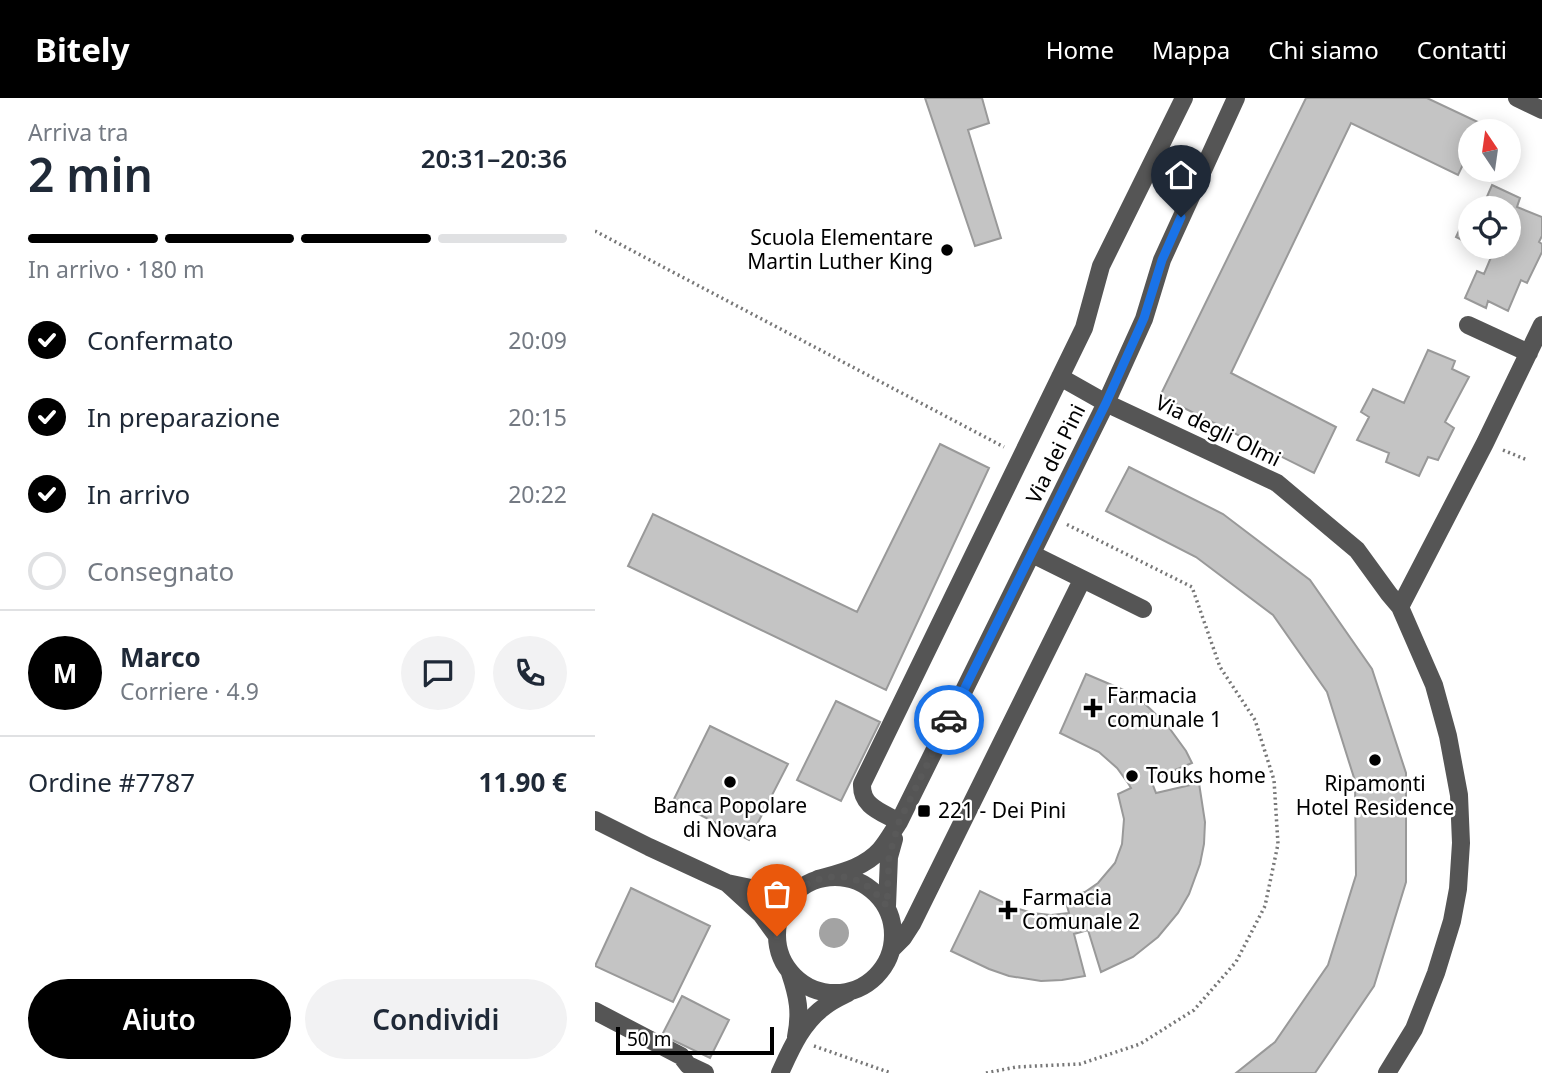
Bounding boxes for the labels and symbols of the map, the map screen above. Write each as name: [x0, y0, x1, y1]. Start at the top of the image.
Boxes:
north arrow: [1458, 119, 1521, 182]
pin: [1151, 145, 1211, 217]
place label: Scuola Elementare Martin Luther King: [747, 223, 933, 275]
marker: Scuola Elementare Martin Luther King: [939, 242, 955, 258]
street label: Via degli Olmi: [1151, 388, 1286, 473]
street label: Via dei Pini: [1019, 399, 1091, 508]
place label: Farmacia comunale 1: [1107, 681, 1222, 733]
courier: [914, 685, 984, 755]
marker: Farmacia comunale 1: [1085, 700, 1101, 716]
marker: Ripamonti Hotel Residence: [1367, 752, 1383, 768]
place label: Touks home: [1146, 761, 1266, 789]
marker: Touks home: [1124, 768, 1140, 784]
place label: Ripamonti Hotel Residence: [1296, 769, 1454, 821]
marker: Banca Popolare di Novara: [722, 774, 738, 790]
place label: Banca Popolare di Novara: [653, 791, 807, 843]
place label: 221 - Dei Pini: [938, 796, 1066, 824]
marker: 221 - Dei Pini: [916, 803, 932, 819]
pin: [747, 864, 807, 936]
place label: Farmacia Comunale 2: [1022, 883, 1140, 935]
marker: Farmacia Comunale 2: [1000, 902, 1016, 918]
scale bar: [616, 1024, 773, 1056]

